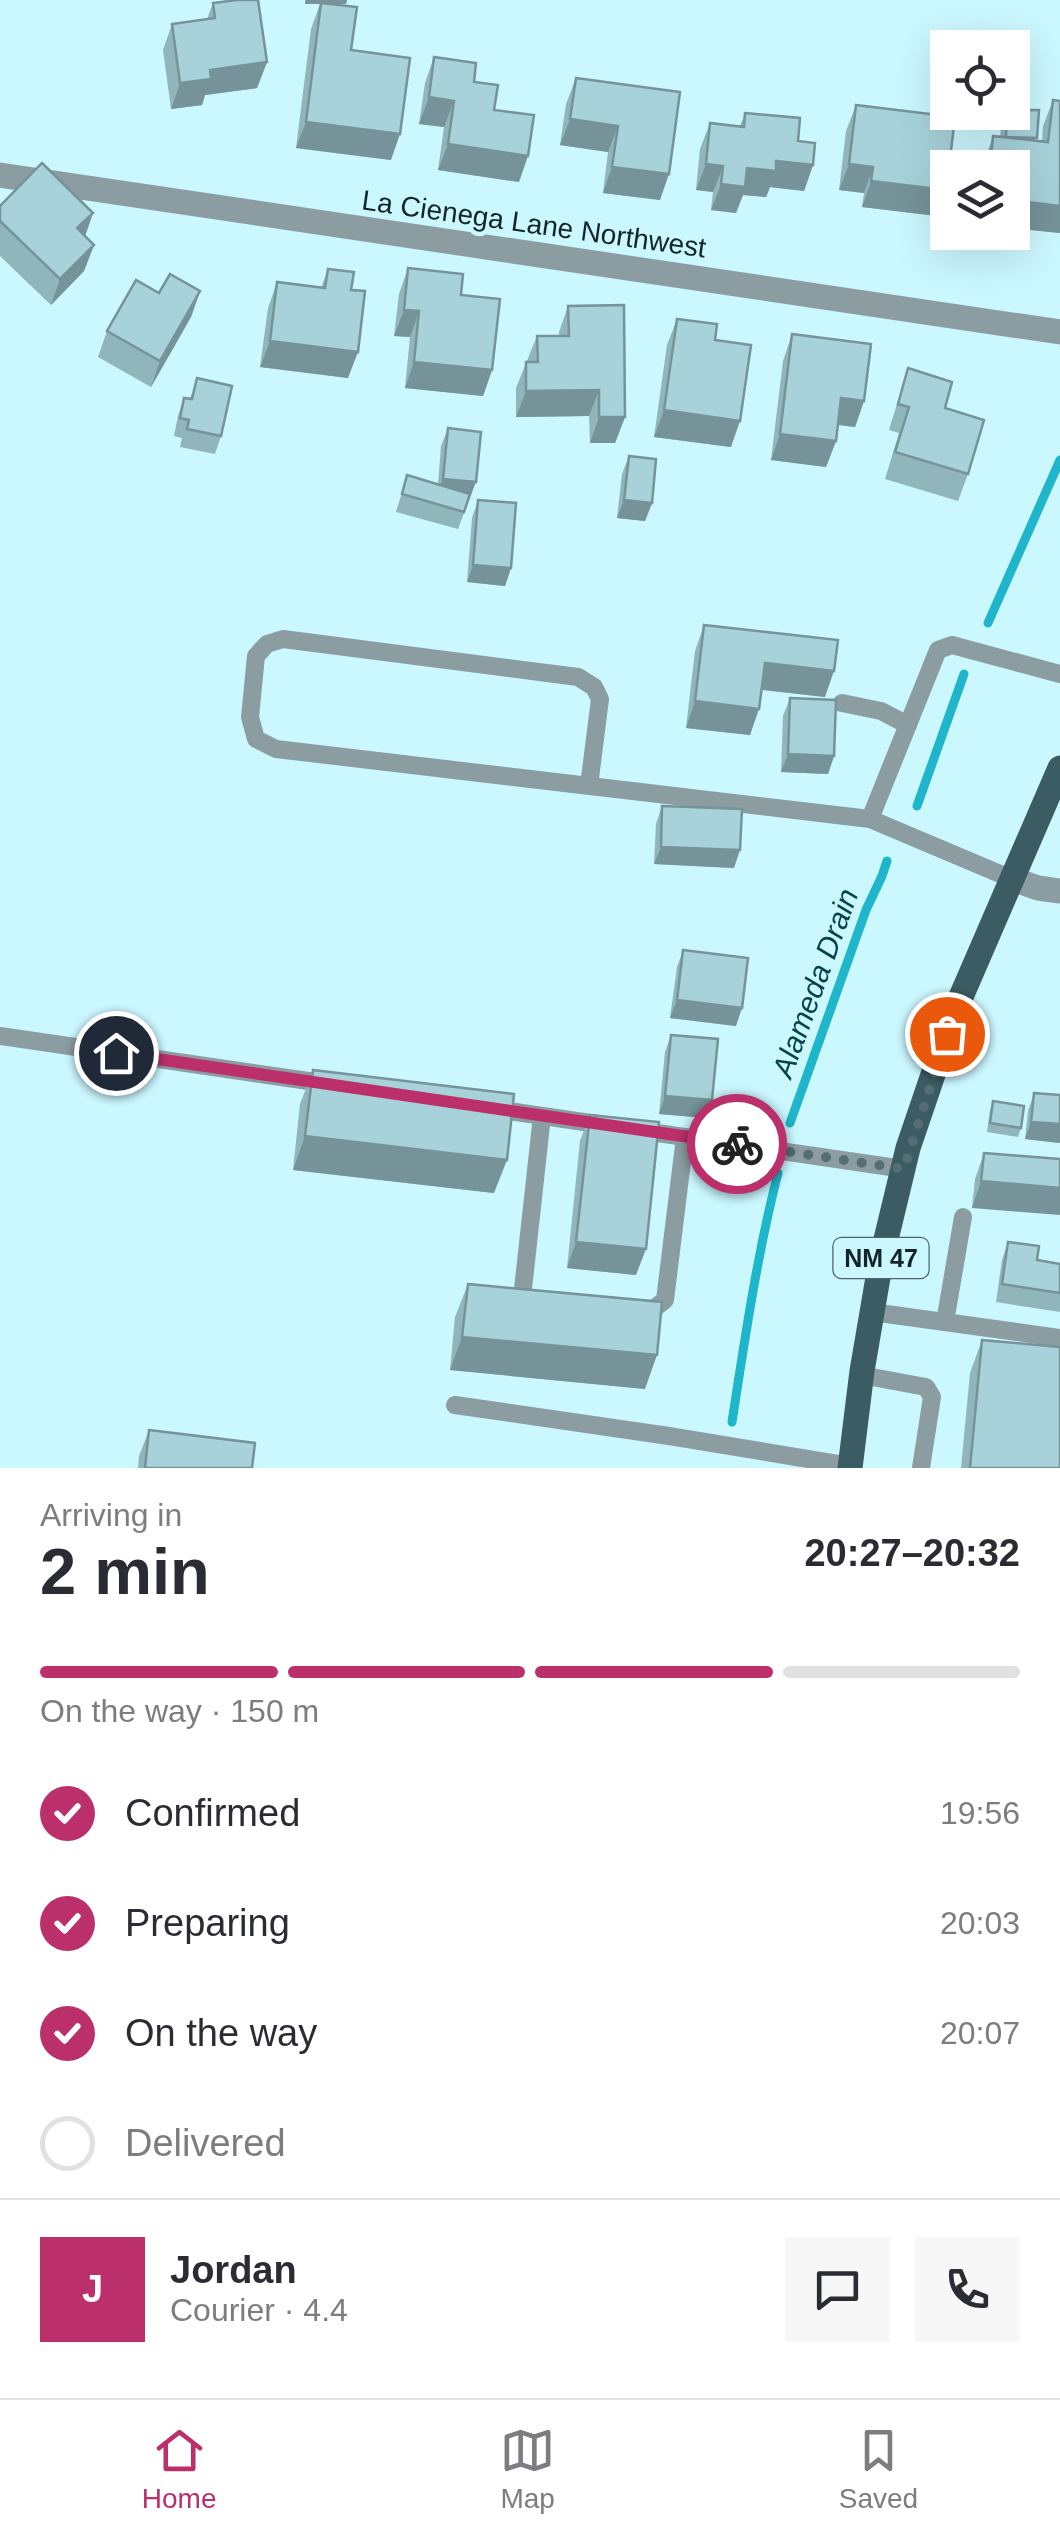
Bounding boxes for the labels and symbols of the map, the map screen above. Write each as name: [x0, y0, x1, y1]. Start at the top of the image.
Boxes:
street label: La Cienega Lane Northwest: [360, 184, 708, 264]
water label: Alameda Drain: [765, 884, 864, 1084]
pin: [905, 992, 990, 1077]
pin: [74, 1011, 159, 1096]
courier: [687, 1094, 787, 1194]
road number: NM 47: [834, 1238, 928, 1278]

